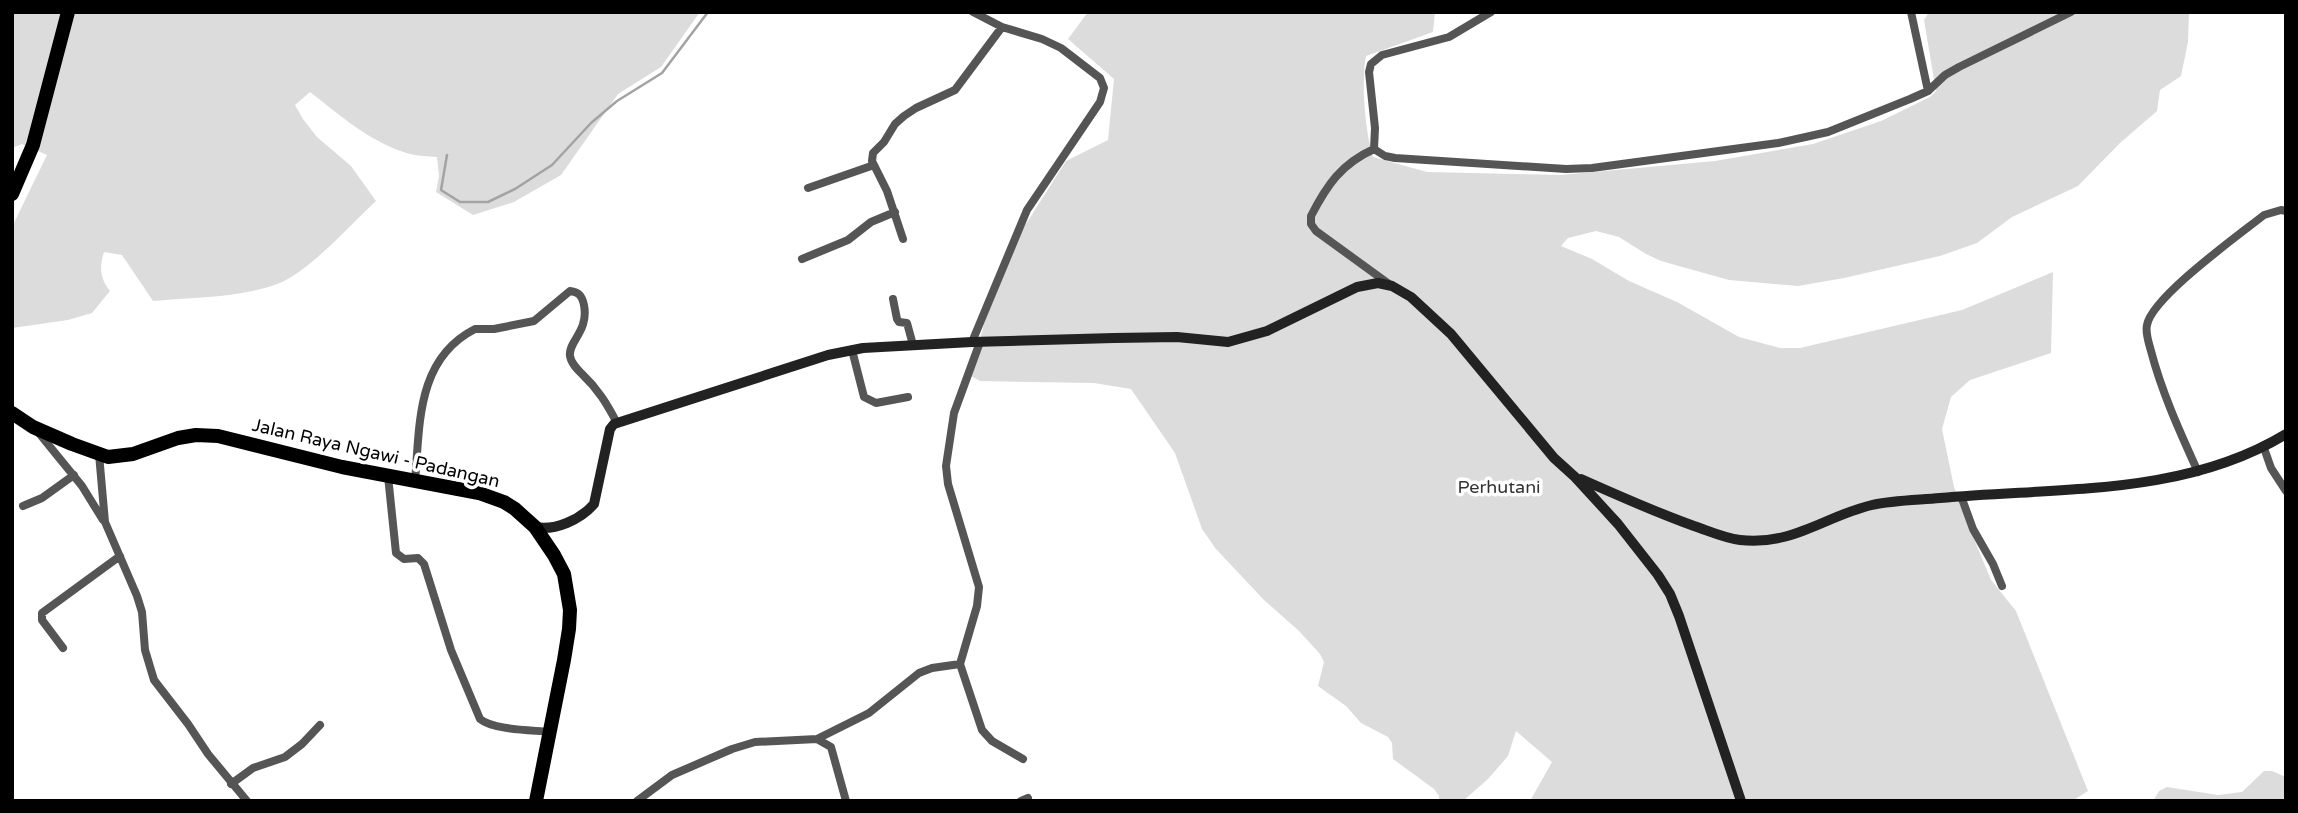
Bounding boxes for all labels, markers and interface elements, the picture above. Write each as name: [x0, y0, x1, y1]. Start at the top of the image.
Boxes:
street label: Jalan Raya Ngawi - Padangan: [250, 414, 502, 492]
park label: Perhutani: [1457, 476, 1541, 498]

